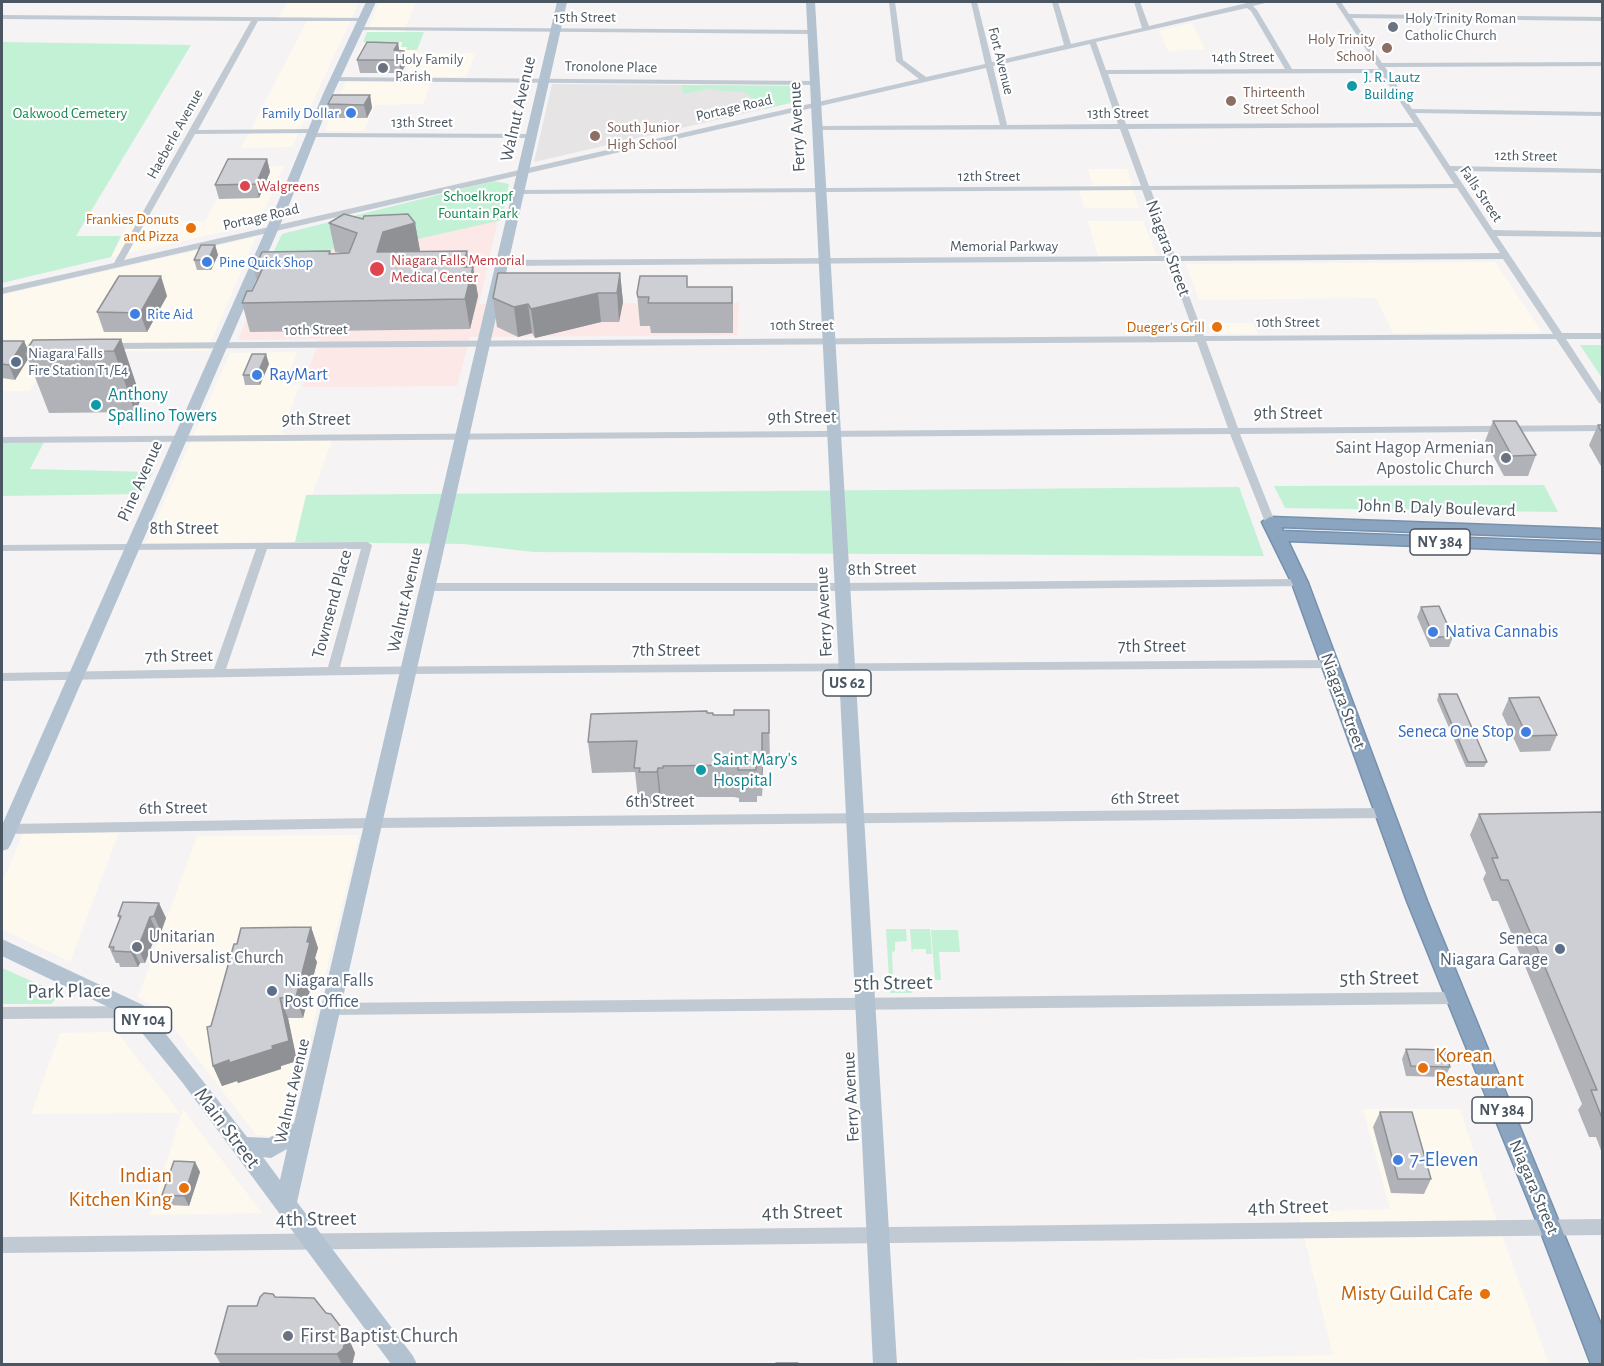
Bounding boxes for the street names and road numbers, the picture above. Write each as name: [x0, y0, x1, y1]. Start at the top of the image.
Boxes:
street label: 15th Street: [554, 8, 616, 26]
street label: Fort Avenue: [984, 25, 1018, 97]
street label: 14th Street: [1212, 48, 1274, 66]
street label: Walnut Avenue: [495, 54, 541, 164]
street label: Tronolone Place: [565, 57, 657, 77]
street label: Ferry Avenue: [784, 81, 810, 173]
street label: Haeberle Avenue: [143, 86, 207, 182]
street label: Portage Road: [694, 91, 774, 125]
street label: 13th Street: [1087, 104, 1149, 122]
street label: 13th Street: [391, 113, 453, 131]
street label: 12th Street: [1495, 146, 1557, 166]
street label: Falls Street: [1456, 163, 1506, 225]
street label: 12th Street: [958, 167, 1020, 185]
street label: Niagara Street: [1141, 197, 1195, 299]
street label: Portage Road: [221, 200, 301, 234]
street label: Memorial Parkway: [950, 237, 1058, 255]
street label: 10th Street: [1256, 313, 1320, 331]
street label: 10th Street: [770, 316, 834, 334]
street label: 10th Street: [284, 320, 348, 340]
street label: 9th Street: [1254, 403, 1322, 425]
street label: 9th Street: [768, 407, 836, 429]
street label: 9th Street: [282, 409, 350, 431]
street label: Pine Avenue: [112, 437, 168, 525]
street label: John B. Daly Boulevard: [1358, 494, 1516, 522]
street label: 8th Street: [150, 518, 218, 540]
road number: NY 384: [1410, 529, 1470, 555]
street label: Walnut Avenue: [382, 545, 428, 655]
street label: Townsend Place: [307, 547, 357, 661]
street label: 8th Street: [847, 558, 917, 580]
street label: Ferry Avenue: [811, 566, 837, 658]
street label: 7th Street: [1118, 636, 1186, 658]
street label: 7th Street: [632, 640, 700, 662]
street label: 7th Street: [145, 645, 213, 667]
street label: Niagara Street: [1316, 650, 1370, 752]
road number: US 62: [823, 670, 871, 696]
street label: 6th Street: [1110, 787, 1180, 809]
street label: 6th Street: [626, 791, 694, 813]
street label: 6th Street: [138, 797, 208, 819]
street label: 5th Street: [1339, 965, 1419, 991]
street label: 5th Street: [853, 970, 933, 996]
street label: Park Place: [27, 978, 111, 1004]
road number: NY 104: [114, 1007, 172, 1033]
street label: Walnut Avenue: [269, 1036, 315, 1146]
street label: Ferry Avenue: [838, 1051, 864, 1143]
street label: Main Street: [188, 1083, 266, 1173]
road number: NY 384: [1472, 1097, 1532, 1123]
street label: Niagara Street: [1504, 1136, 1564, 1238]
street label: 4th Street: [1247, 1194, 1329, 1220]
street label: 4th Street: [761, 1199, 843, 1225]
street label: 4th Street: [275, 1206, 357, 1232]

